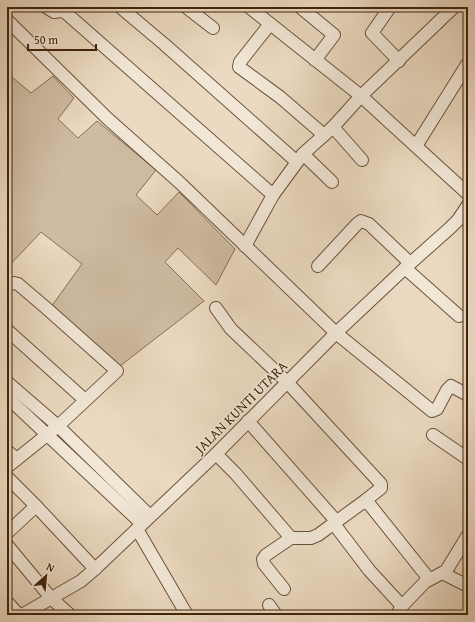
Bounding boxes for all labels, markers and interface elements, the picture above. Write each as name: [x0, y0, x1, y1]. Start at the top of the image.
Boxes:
scale bar: [28, 26, 96, 52]
text: 50 m: [34, 31, 58, 48]
street label: JALAN KUNTI UTARA: [189, 356, 292, 459]
north arrow: [26, 556, 66, 596]
text: N: [44, 558, 58, 576]

